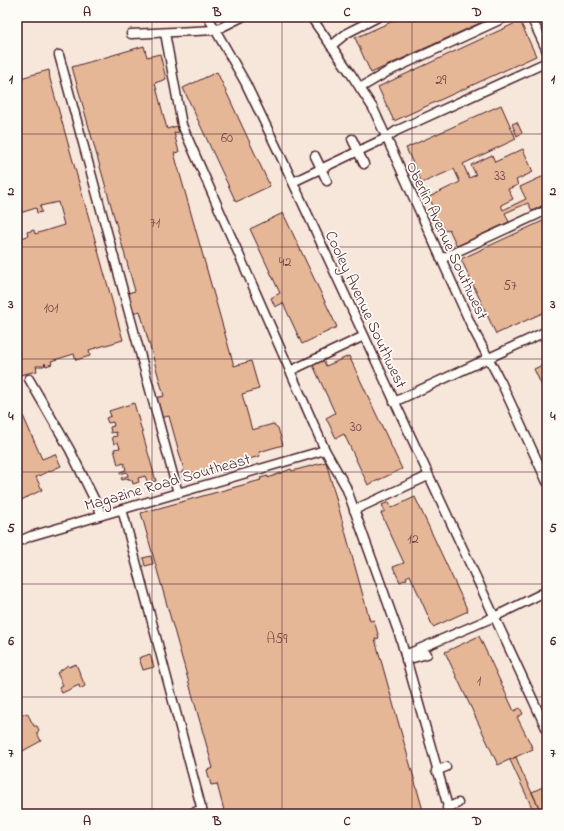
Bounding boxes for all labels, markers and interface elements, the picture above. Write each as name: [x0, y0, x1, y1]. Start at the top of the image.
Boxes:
text: A: [83, 3, 91, 22]
text: B: [212, 3, 222, 22]
text: C: [343, 3, 351, 22]
text: D: [471, 3, 482, 22]
text: 1: [9, 70, 14, 89]
house number: 29: [435, 70, 447, 91]
text: 1: [551, 70, 556, 89]
house number: 60: [221, 128, 233, 149]
street label: Oberlin Avenue Southwest: [399, 158, 494, 325]
house number: 33: [494, 166, 506, 187]
text: 2: [7, 182, 15, 201]
text: 2: [549, 182, 557, 201]
house number: 71: [150, 213, 161, 234]
street label: Cooley Avenue Southwest: [318, 227, 413, 393]
house number: 42: [279, 252, 291, 273]
house number: 57: [503, 276, 517, 297]
text: 3: [7, 295, 14, 314]
text: 3: [549, 295, 556, 314]
house number: 101: [44, 298, 59, 319]
text: 4: [7, 407, 14, 426]
text: 4: [549, 407, 556, 426]
house number: 30: [350, 417, 362, 438]
street label: Magazine Road Southeast: [82, 448, 254, 518]
text: 5: [7, 519, 15, 538]
text: 5: [549, 519, 557, 538]
house number: 12: [407, 529, 419, 550]
house number: A59: [267, 629, 288, 650]
text: 6: [7, 632, 14, 651]
text: 6: [549, 632, 556, 651]
house number: 1: [477, 671, 482, 692]
text: 7: [8, 744, 14, 763]
text: 7: [550, 744, 556, 763]
text: A: [83, 812, 91, 831]
text: B: [212, 812, 222, 831]
text: C: [343, 812, 351, 831]
text: D: [471, 812, 482, 831]

